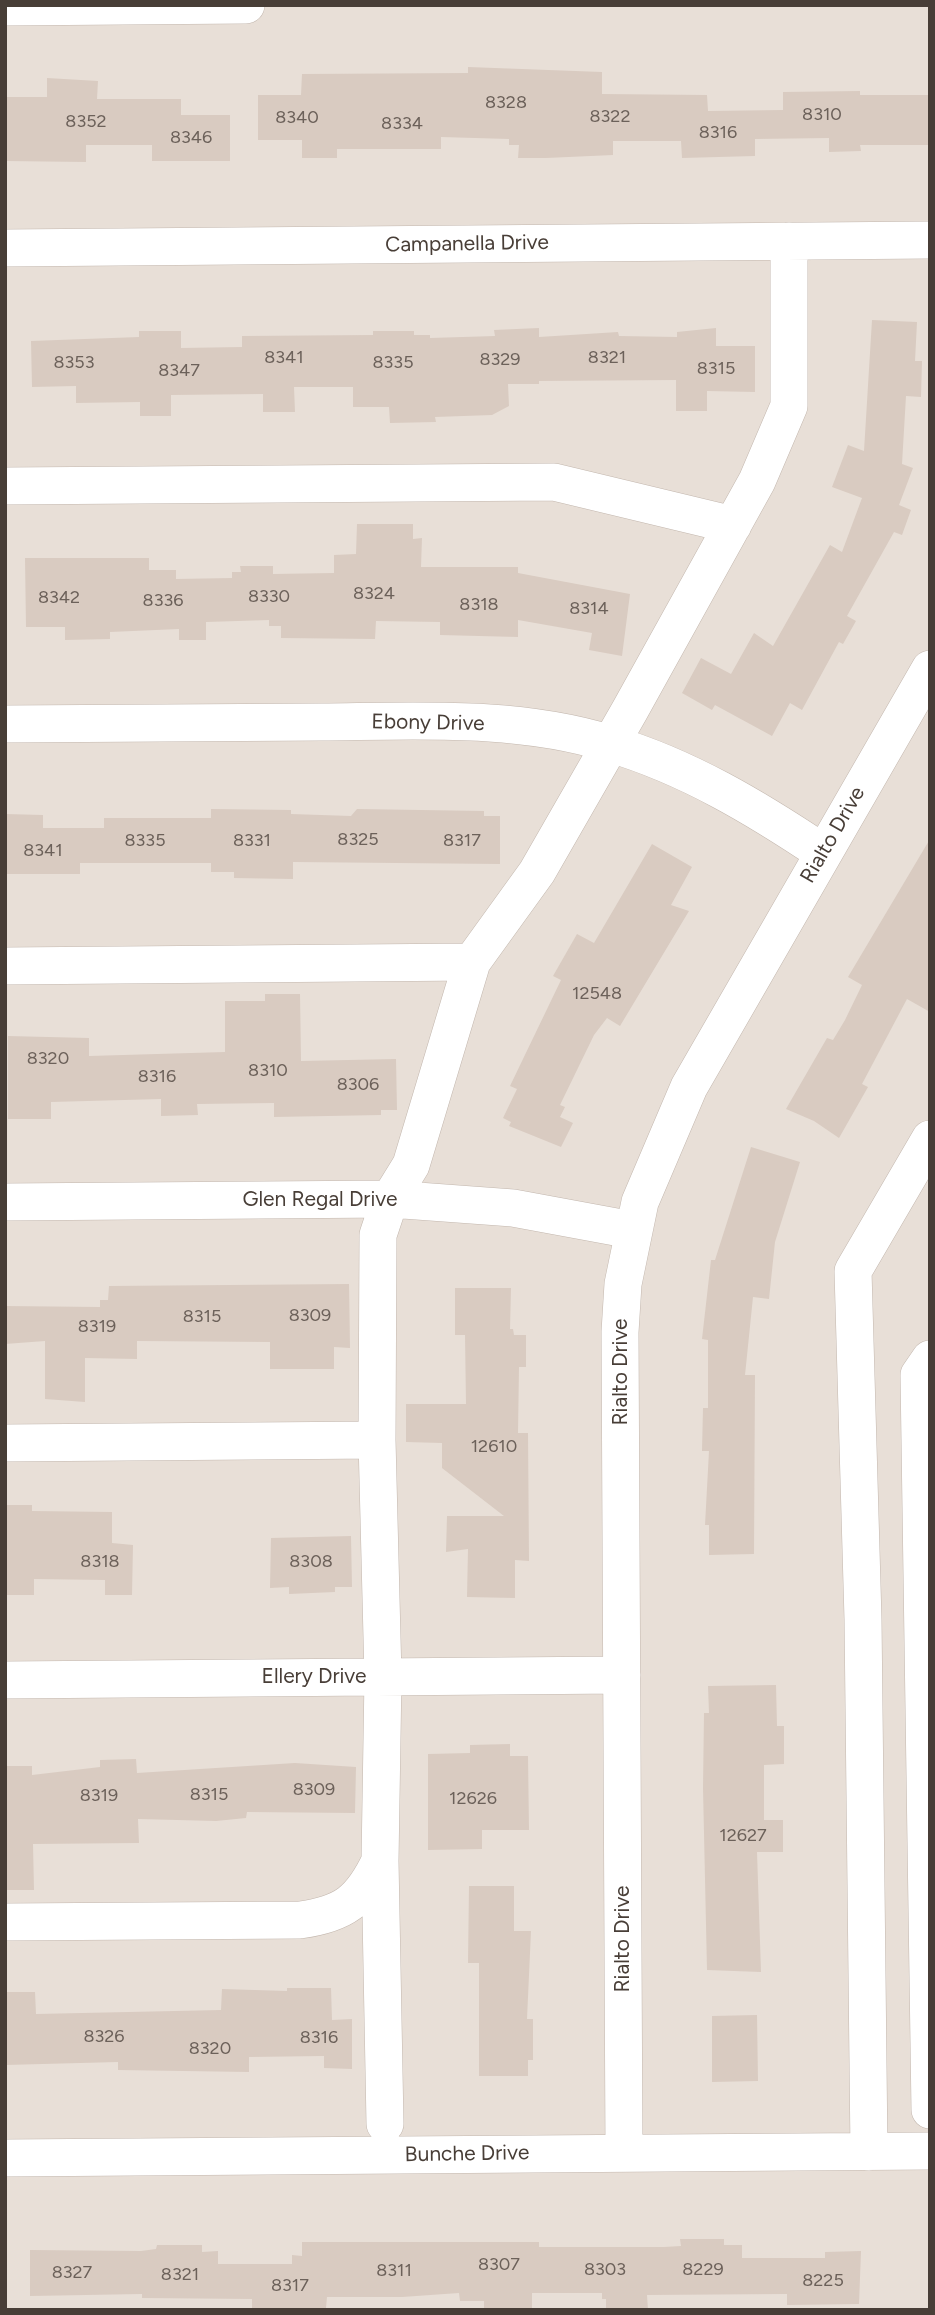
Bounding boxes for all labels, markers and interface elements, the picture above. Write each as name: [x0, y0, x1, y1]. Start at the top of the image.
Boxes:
house number: 8328: [485, 92, 527, 114]
house number: 8310: [802, 104, 842, 126]
house number: 8322: [590, 106, 630, 128]
house number: 8340: [275, 107, 319, 129]
house number: 8352: [65, 111, 107, 133]
house number: 8334: [381, 113, 423, 135]
house number: 8316: [699, 122, 737, 144]
house number: 8346: [170, 127, 212, 149]
street label: Campanella Drive: [385, 230, 549, 258]
house number: 8341: [264, 347, 304, 369]
house number: 8321: [588, 347, 626, 369]
house number: 8329: [479, 349, 521, 371]
house number: 8353: [54, 352, 94, 374]
house number: 8335: [373, 352, 413, 374]
house number: 8315: [697, 358, 735, 380]
house number: 8347: [158, 360, 200, 382]
house number: 8324: [353, 583, 395, 605]
house number: 8330: [248, 586, 290, 608]
house number: 8342: [38, 587, 80, 609]
house number: 8336: [143, 590, 183, 612]
house number: 8318: [459, 594, 499, 616]
house number: 8314: [569, 598, 609, 620]
street label: Ebony Drive: [371, 709, 485, 737]
street label: Rialto Drive: [795, 782, 871, 888]
house number: 8325: [337, 829, 379, 851]
house number: 8335: [125, 830, 165, 852]
house number: 8331: [233, 830, 271, 852]
house number: 8317: [443, 830, 481, 852]
house number: 8341: [23, 840, 63, 862]
house number: 12548: [572, 983, 622, 1005]
house number: 8320: [27, 1048, 69, 1070]
house number: 8310: [248, 1060, 288, 1082]
house number: 8316: [138, 1066, 176, 1088]
house number: 8306: [337, 1074, 379, 1096]
street label: Glen Regal Drive: [243, 1187, 397, 1213]
house number: 8309: [289, 1305, 331, 1327]
house number: 8315: [183, 1306, 221, 1328]
house number: 8319: [78, 1316, 116, 1338]
street label: Rialto Drive: [608, 1318, 634, 1426]
house number: 12610: [471, 1436, 517, 1458]
house number: 8318: [80, 1551, 120, 1573]
house number: 8308: [289, 1551, 333, 1573]
street label: Ellery Drive: [261, 1664, 367, 1690]
house number: 8309: [293, 1779, 335, 1801]
house number: 8315: [190, 1784, 228, 1806]
house number: 8319: [80, 1785, 118, 1807]
house number: 12626: [449, 1788, 497, 1810]
house number: 12627: [719, 1825, 767, 1847]
street label: Rialto Drive: [610, 1885, 636, 1993]
house number: 8326: [83, 2026, 125, 2048]
house number: 8316: [300, 2027, 338, 2049]
house number: 8320: [189, 2038, 231, 2060]
street label: Bunche Drive: [405, 2140, 529, 2168]
house number: 8307: [478, 2254, 520, 2276]
house number: 8303: [584, 2259, 626, 2281]
house number: 8229: [682, 2259, 724, 2281]
house number: 8311: [376, 2260, 412, 2282]
house number: 8327: [52, 2262, 92, 2284]
house number: 8321: [161, 2264, 199, 2286]
house number: 8225: [802, 2270, 844, 2292]
house number: 8317: [271, 2275, 309, 2297]

